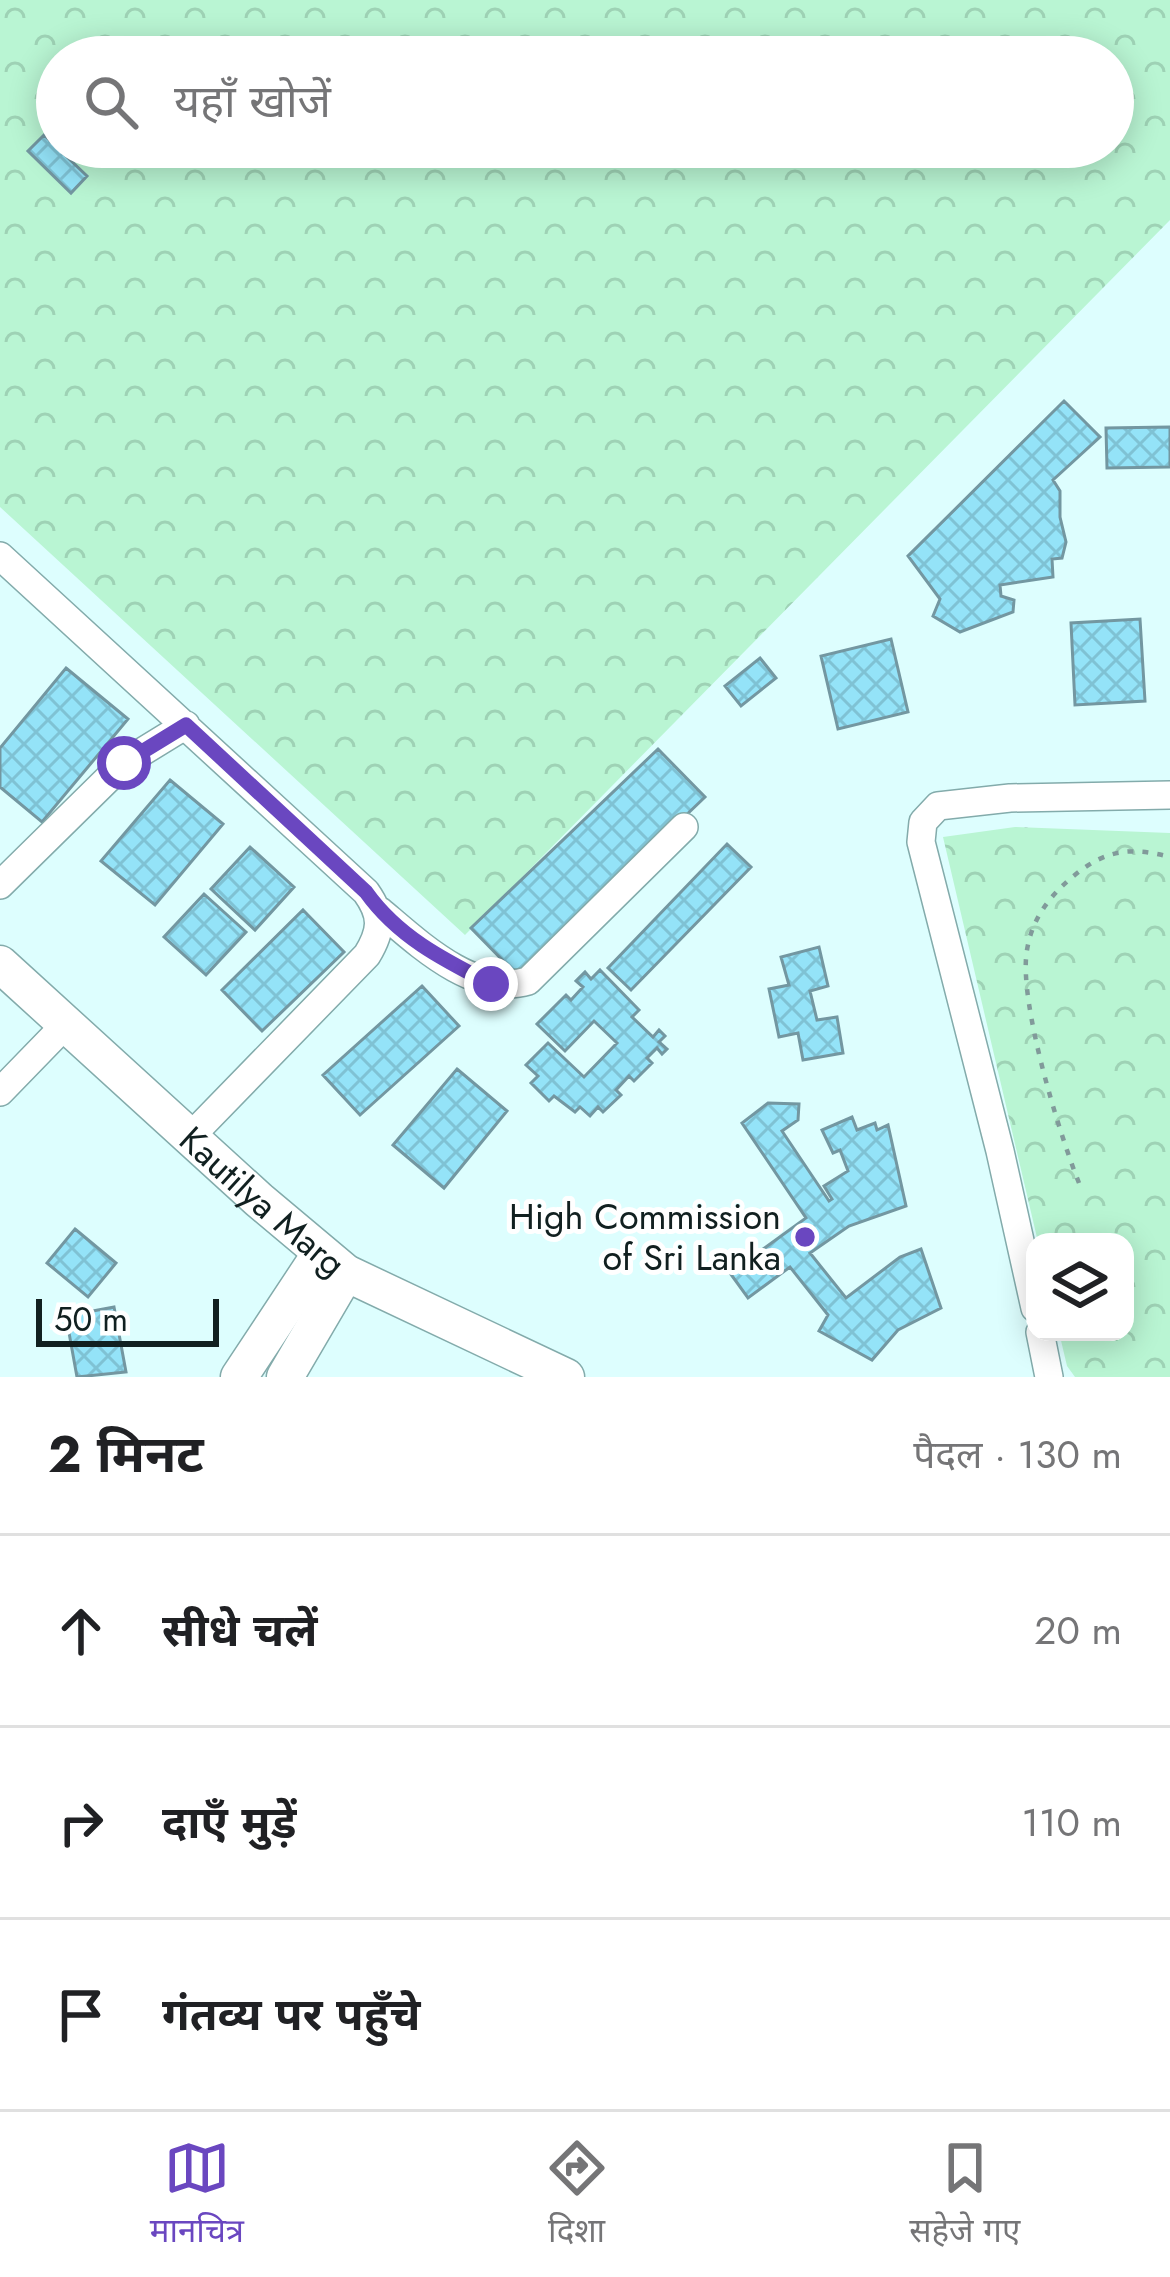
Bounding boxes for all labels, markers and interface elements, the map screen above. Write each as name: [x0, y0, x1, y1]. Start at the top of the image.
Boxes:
search box: [36, 36, 1134, 168]
icon: search: [78, 69, 144, 135]
text: यहाँ खोजें: [174, 69, 331, 134]
route start: [97, 736, 151, 790]
route end: [464, 957, 518, 1011]
street label: Kautilya Marg: [168, 1114, 357, 1288]
place label: High Commission of Sri Lanka: [509, 1190, 781, 1283]
marker: High Commission of Sri Lanka: [792, 1224, 818, 1250]
map controls: [1026, 1233, 1134, 1341]
button: layers: [1026, 1233, 1134, 1341]
scale bar: [36, 1293, 219, 1346]
text: 50 m: [54, 1296, 128, 1343]
text: 2 मिनट: [48, 1417, 204, 1491]
text: पैदल · 130 m: [913, 1426, 1122, 1483]
icon: ahead: [48, 1598, 114, 1664]
text: सीधे चलें: [162, 1598, 317, 1663]
text: 20 m: [1034, 1602, 1122, 1659]
icon: right: [48, 1790, 114, 1856]
text: दाएँ मुड़ें: [162, 1790, 296, 1855]
text: 110 m: [1021, 1794, 1122, 1851]
icon: arrive: [48, 1982, 114, 2048]
text: गंतव्य पर पहुँचे: [162, 1982, 420, 2047]
tab: मानचित्र: [150, 2135, 244, 2255]
tab: दिशा: [544, 2135, 610, 2255]
tab: सहेजे गए: [909, 2135, 1020, 2255]

